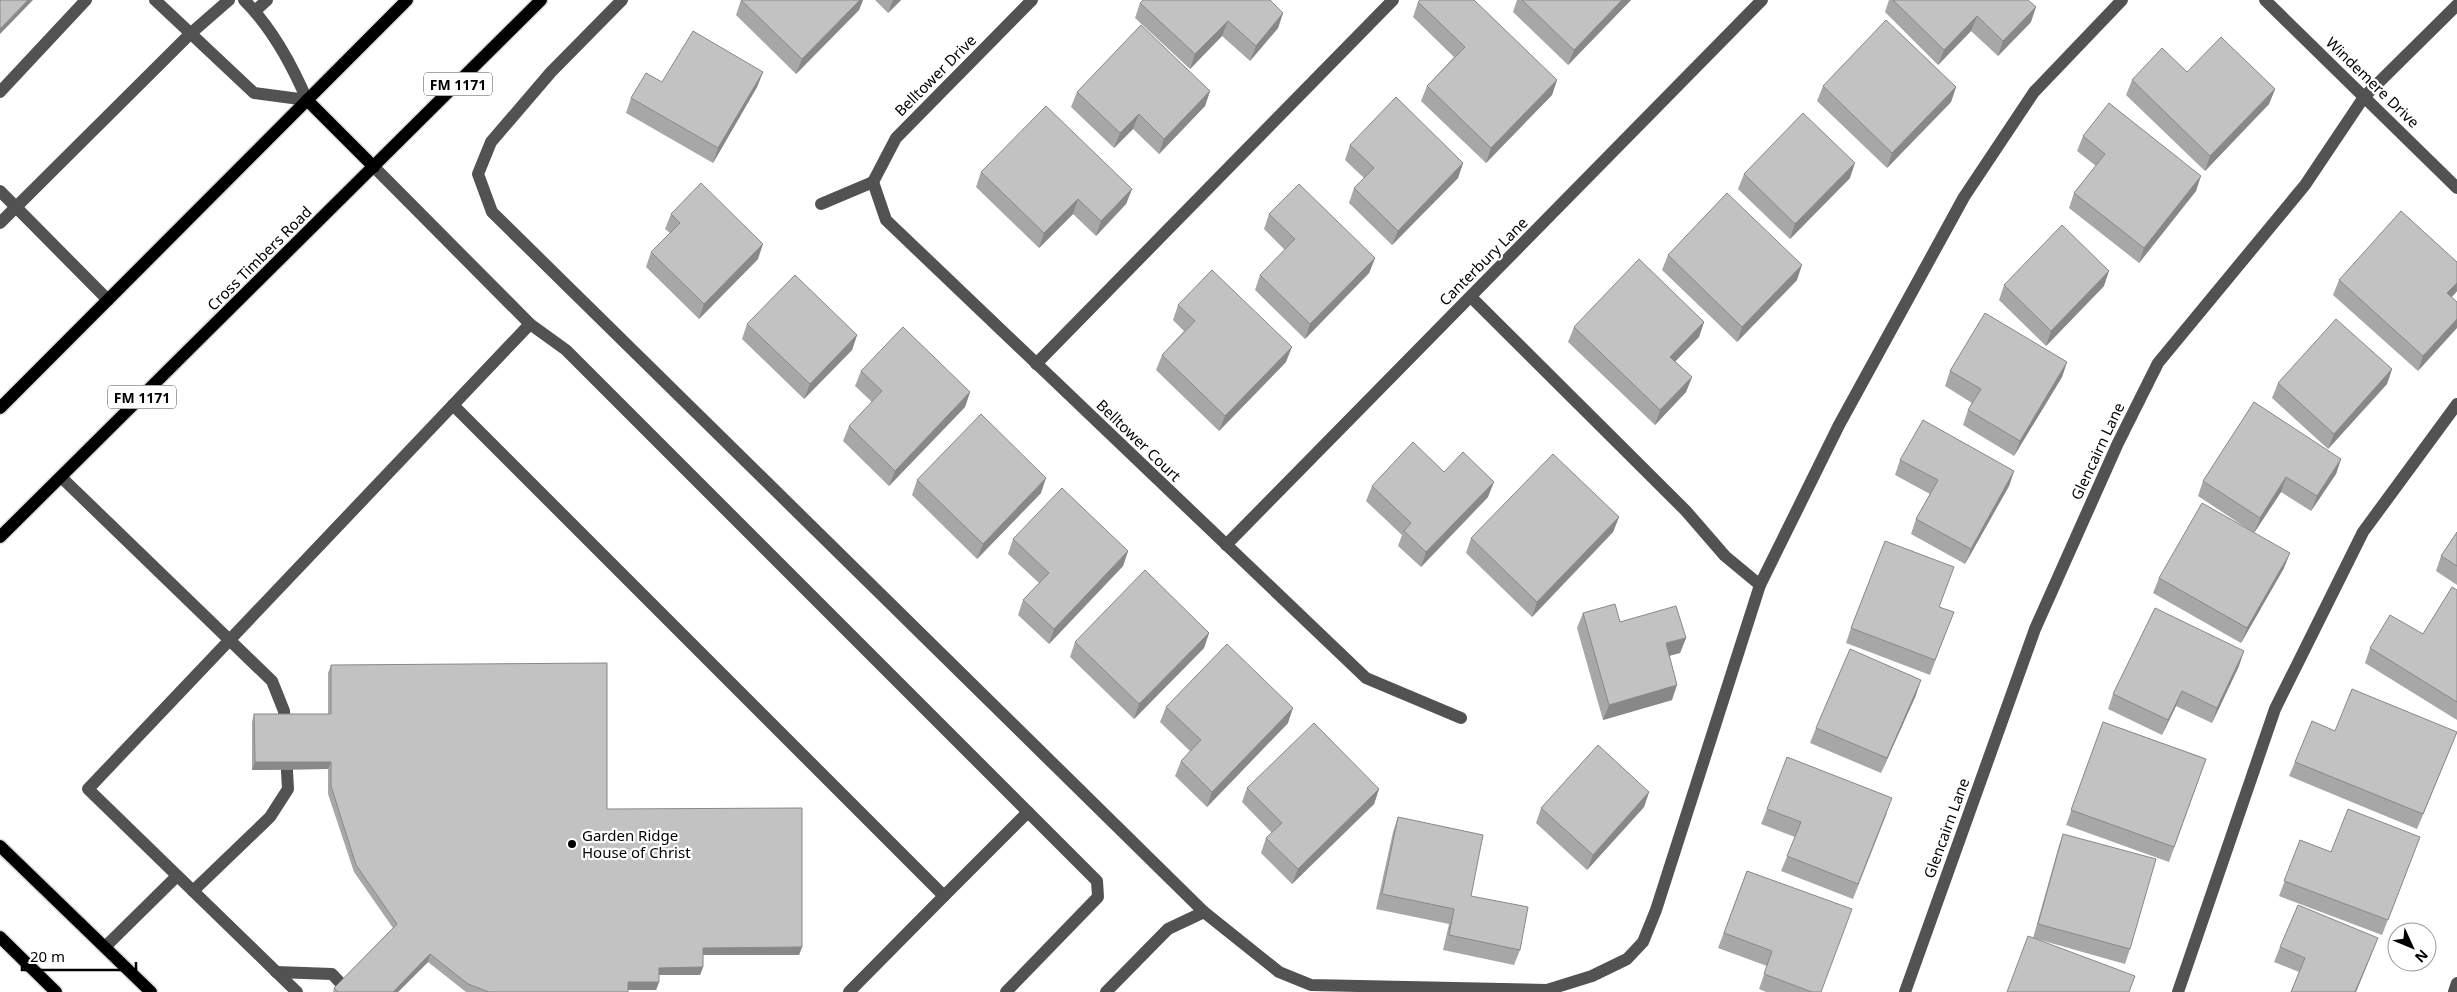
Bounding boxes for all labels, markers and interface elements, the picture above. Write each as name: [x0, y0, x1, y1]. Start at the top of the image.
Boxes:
street label: Belltower Drive: [890, 30, 980, 120]
street label: Windemere Drive: [2322, 32, 2424, 132]
road number: FM 1171: [424, 72, 492, 96]
street label: Cross Timbers Road: [202, 201, 316, 315]
street label: Canterbury Lane: [1434, 212, 1532, 310]
road number: FM 1171: [108, 386, 176, 408]
street label: Belltower Court: [1093, 395, 1186, 486]
street label: Glencairn Lane: [2066, 399, 2128, 503]
street label: Glencairn Lane: [1919, 775, 1973, 881]
place label: Garden Ridge House of Christ: [582, 825, 691, 862]
marker: Garden Ridge House of Christ: [566, 838, 578, 850]
north arrow: [2387, 922, 2437, 972]
scale bar: [22, 940, 136, 972]
text: 20 m: [30, 946, 65, 966]
text: N: [2411, 946, 2433, 967]

